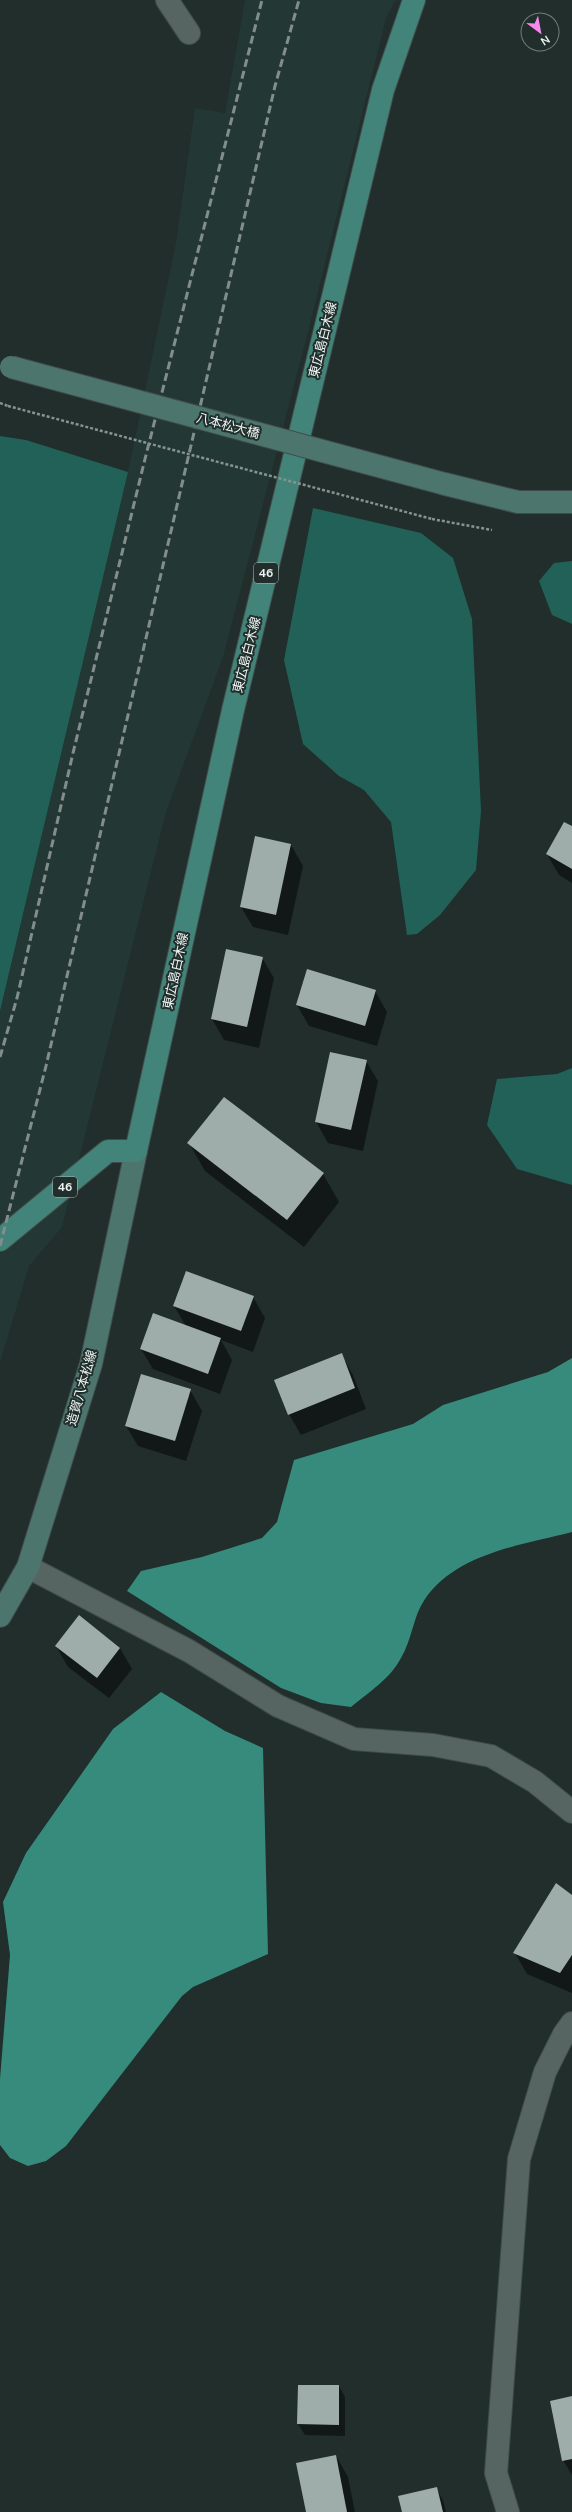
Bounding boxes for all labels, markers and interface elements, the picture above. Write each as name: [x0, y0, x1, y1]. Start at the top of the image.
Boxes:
north arrow: [520, 12, 560, 52]
text: N: [538, 32, 553, 49]
street label: 東広島白木線: [305, 300, 341, 380]
street label: 八本松大橋: [194, 409, 262, 443]
road number: 46: [254, 563, 278, 583]
street label: 東広島白木線: [229, 615, 265, 695]
street label: 東広島白木線: [159, 931, 193, 1011]
road number: 46: [53, 1177, 77, 1197]
street label: 造賀八本松線: [63, 1348, 101, 1428]

